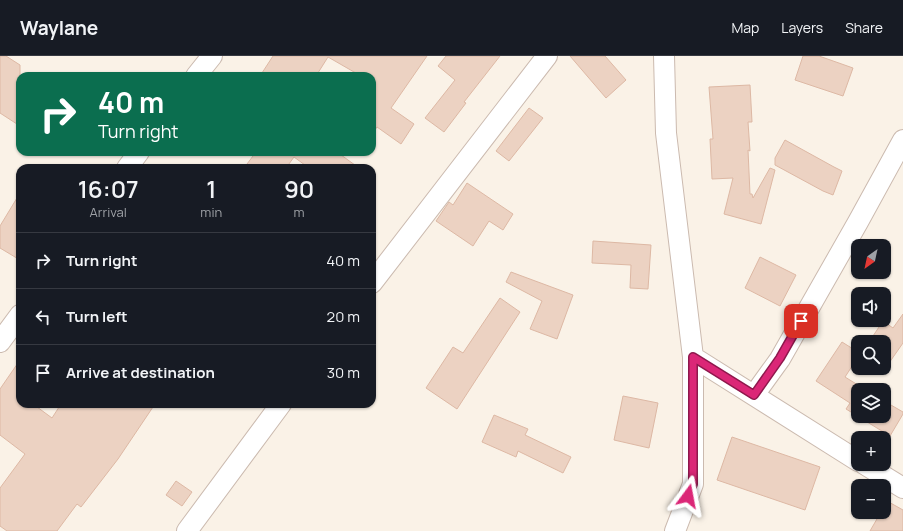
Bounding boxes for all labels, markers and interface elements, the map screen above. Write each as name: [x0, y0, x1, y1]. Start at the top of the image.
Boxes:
text: Waylane: [20, 15, 98, 41]
text: Map: [731, 18, 759, 37]
text: Layers: [781, 18, 823, 37]
text: Share: [845, 18, 883, 37]
text: 40 m: [98, 83, 164, 121]
icon: right: [32, 88, 84, 140]
text: Turn right: [98, 119, 179, 143]
text: 16:07: [78, 172, 139, 205]
text: 1: [206, 172, 216, 205]
text: 90: [284, 172, 314, 205]
text: Arrival: [90, 203, 127, 221]
text: min: [200, 203, 222, 221]
text: m: [294, 203, 305, 221]
north arrow: [851, 239, 891, 279]
map controls: [851, 239, 891, 519]
icon: right: [32, 250, 54, 272]
text: Turn right: [66, 250, 137, 271]
text: 40 m: [326, 250, 360, 271]
button: sound: [851, 287, 891, 327]
pin: [784, 304, 818, 338]
icon: left: [32, 306, 54, 328]
text: Turn left: [66, 306, 128, 327]
text: 20 m: [327, 306, 360, 327]
icon: arrive: [790, 310, 812, 332]
button: search: [851, 335, 891, 375]
icon: arrive: [32, 362, 54, 384]
text: Arrive at destination: [66, 362, 215, 383]
text: 30 m: [327, 362, 360, 383]
button: layers: [851, 383, 891, 423]
button: +: [851, 431, 891, 471]
position arrow: [667, 475, 709, 517]
button: −: [851, 479, 891, 519]

